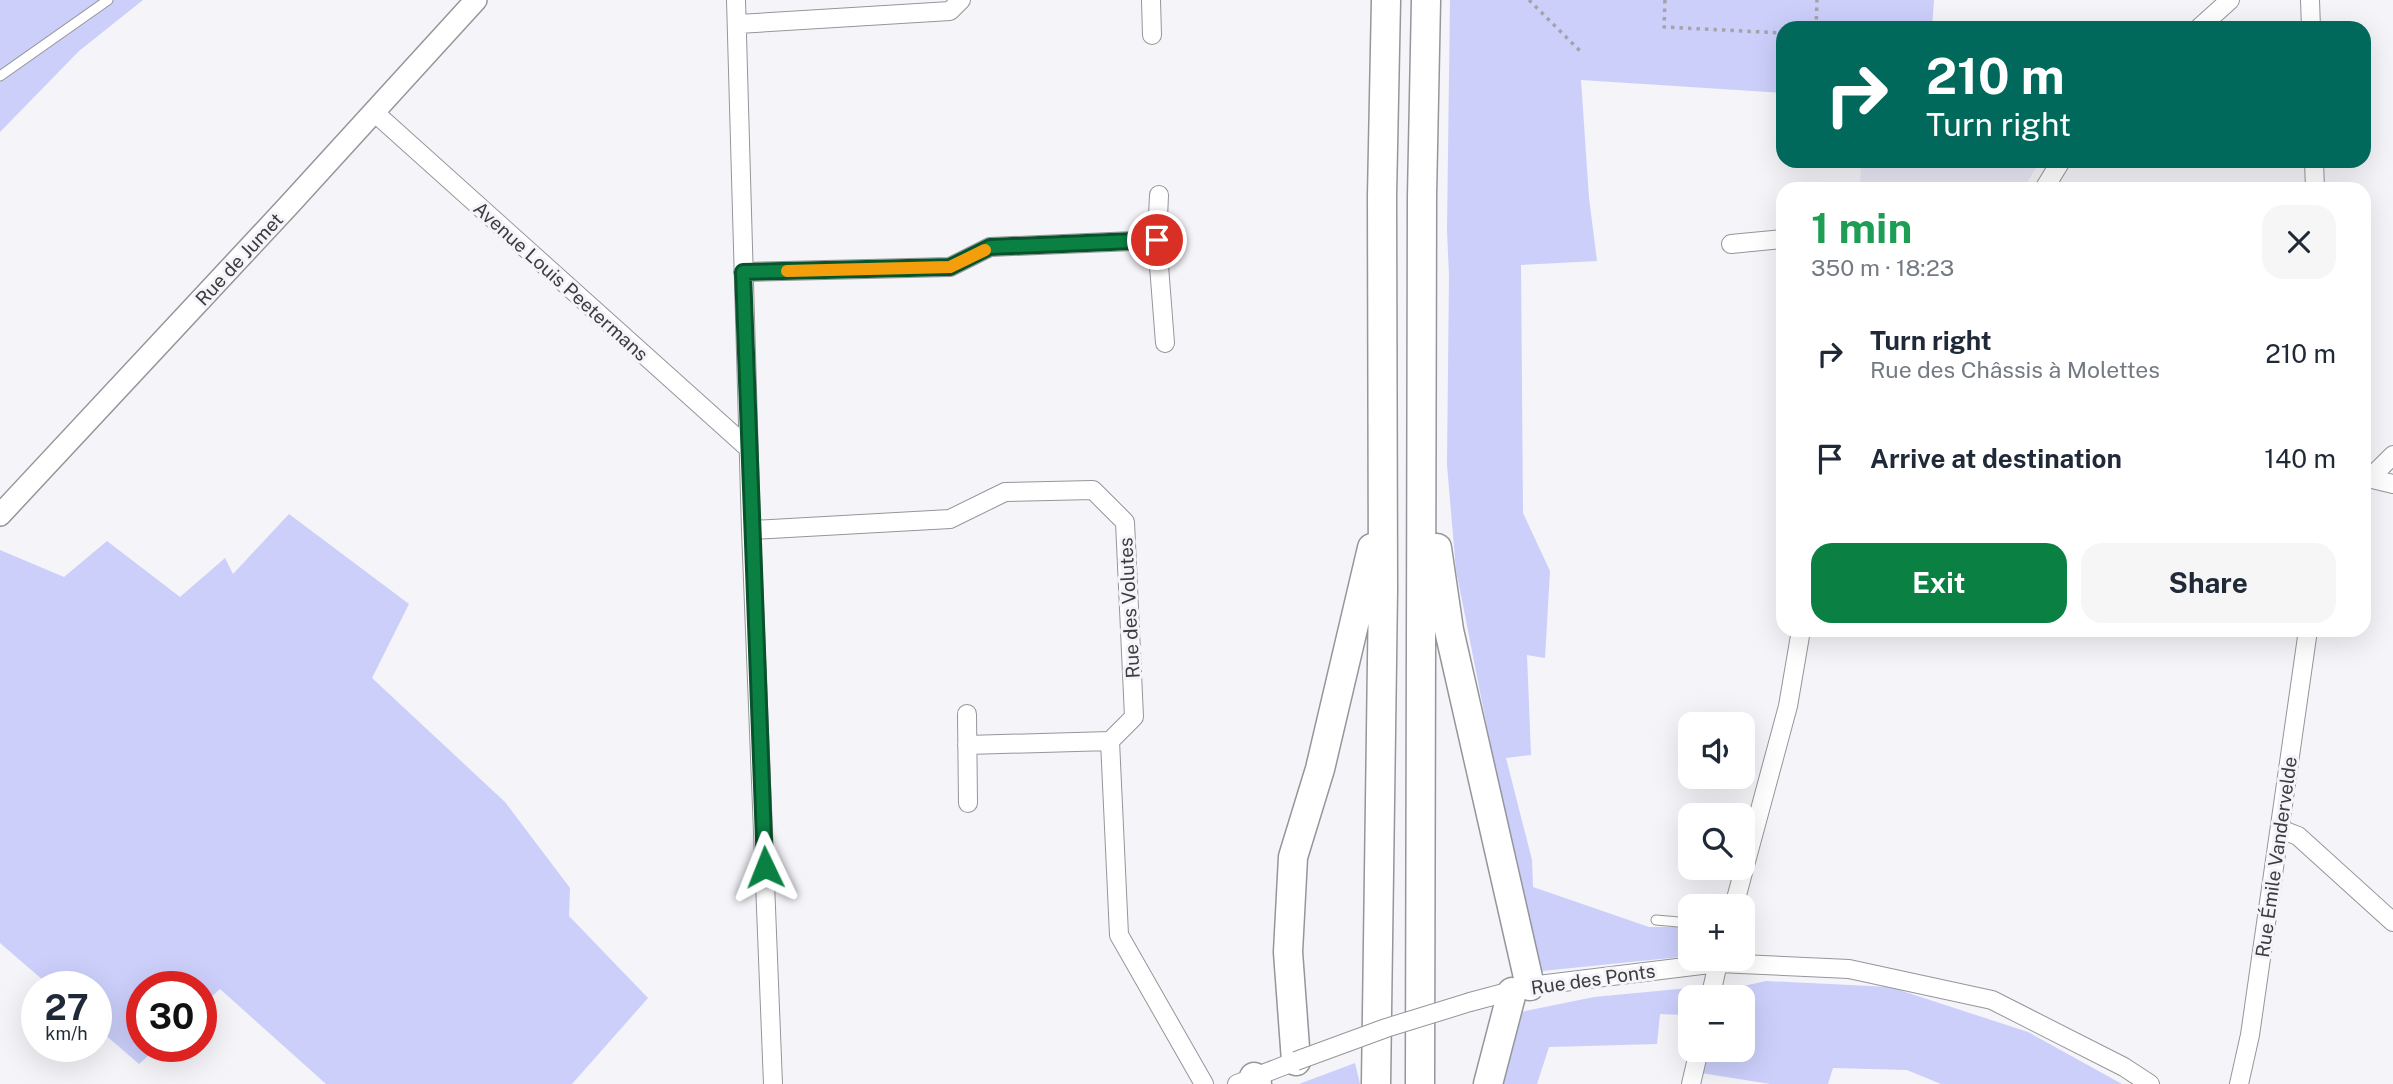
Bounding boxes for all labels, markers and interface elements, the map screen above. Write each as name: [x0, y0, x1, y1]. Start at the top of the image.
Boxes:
text: 210 m: [1926, 47, 2065, 105]
icon: right: [1811, 49, 1902, 140]
text: Turn right: [1926, 106, 2071, 143]
street label: Avenue Louis Peetermans: [469, 197, 653, 365]
text: 1 min: [1811, 203, 1912, 252]
button: close: [2262, 205, 2336, 279]
street label: Rue de Jumet: [191, 208, 287, 310]
pin: [1127, 210, 1187, 270]
icon: arrive: [1138, 221, 1176, 259]
text: 350 m · 18:23: [1811, 254, 1954, 281]
text: Turn right: [1870, 325, 1992, 356]
icon: right: [1811, 335, 1849, 373]
text: 210 m: [2265, 338, 2336, 369]
text: Rue des Châssis à Molettes: [1870, 356, 2160, 383]
icon: arrive: [1811, 440, 1849, 478]
text: Arrive at destination: [1870, 443, 2122, 474]
text: 140 m: [2264, 443, 2336, 474]
street label: Rue des Volutes: [1114, 537, 1144, 679]
button: Exit: [1811, 543, 2067, 623]
button: Share: [2081, 543, 2336, 623]
map controls: [1678, 712, 1755, 1062]
button: sound: [1678, 712, 1755, 789]
street label: Rue Émile Vandervelde: [2251, 755, 2301, 959]
button: search: [1678, 803, 1755, 880]
position arrow: [728, 830, 802, 904]
button: +: [1678, 894, 1755, 971]
street label: Rue des Ponts: [1530, 959, 1656, 999]
speed limit sign: 30: [126, 971, 217, 1062]
button: −: [1678, 985, 1755, 1062]
text: 27: [44, 987, 89, 1028]
text: km/h: [45, 1023, 88, 1044]

